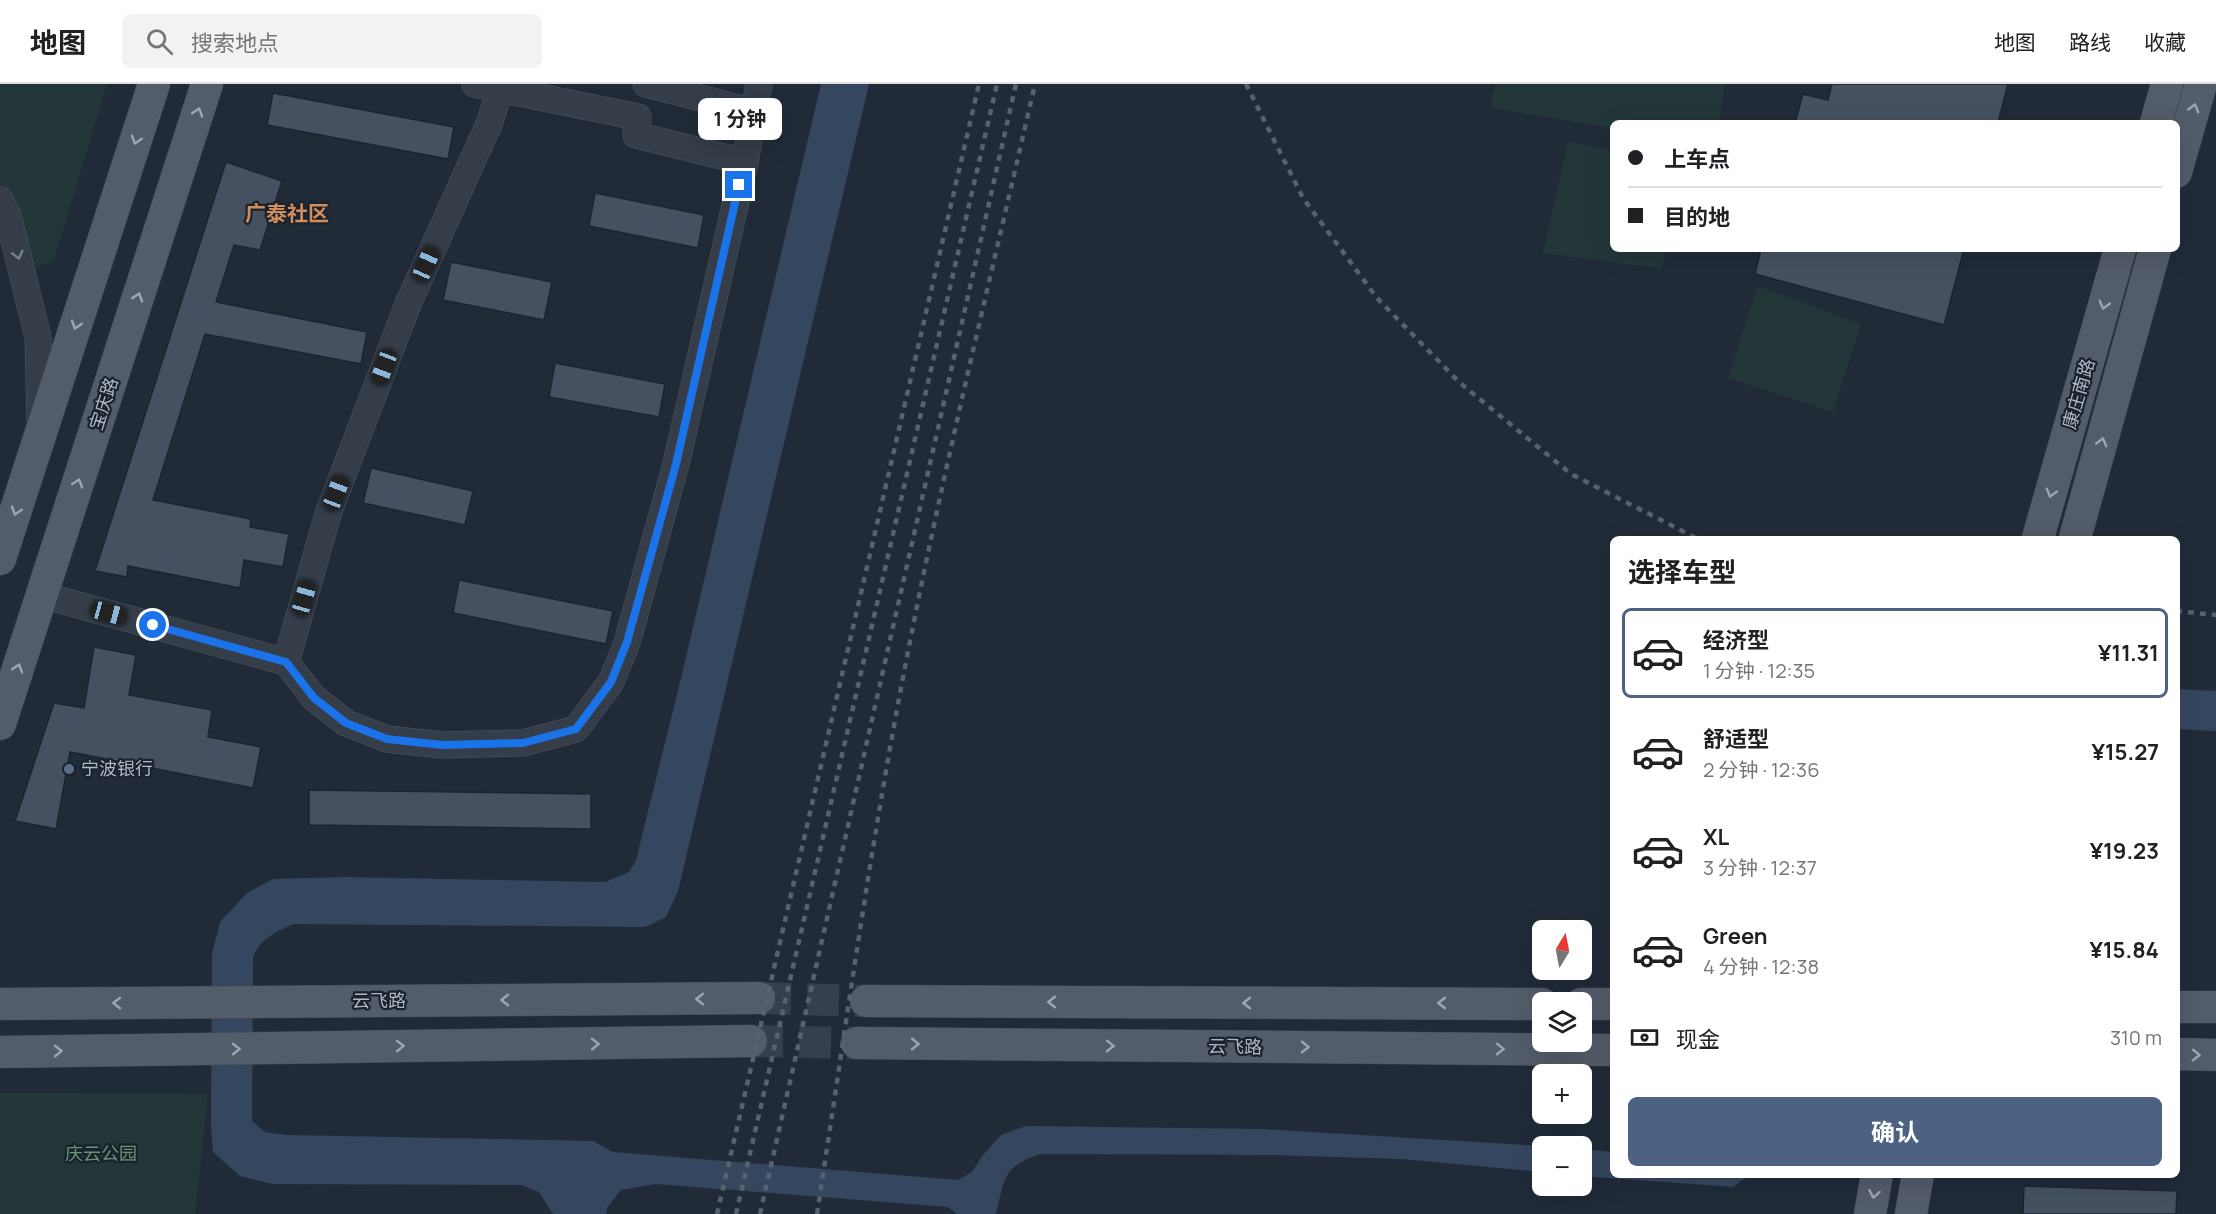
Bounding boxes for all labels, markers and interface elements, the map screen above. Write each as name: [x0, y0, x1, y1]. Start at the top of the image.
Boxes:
search box: [122, 14, 542, 68]
text: 地图: [30, 23, 86, 61]
icon: search: [143, 25, 176, 58]
text: 搜索地点: [191, 28, 279, 58]
text: 地图: [1994, 28, 2036, 56]
text: 路线: [2069, 28, 2111, 56]
text: 收藏: [2144, 28, 2186, 56]
callout: 1 分钟: [697, 98, 781, 140]
one-way arrow: [2187, 103, 2199, 113]
text: 1 分钟: [714, 105, 766, 132]
one-way arrow: [191, 107, 203, 118]
one-way arrow: [131, 134, 143, 145]
text: 上车点: [1664, 144, 1730, 174]
route end: [725, 171, 752, 198]
district label: 广泰社区: [245, 199, 329, 227]
text: 目的地: [1664, 202, 1730, 232]
car: [410, 244, 442, 284]
one-way arrow: [11, 250, 24, 260]
one-way arrow: [131, 292, 143, 303]
one-way arrow: [2099, 299, 2111, 310]
one-way arrow: [71, 319, 83, 330]
car: [369, 347, 399, 387]
street label: 康庄南路: [2057, 356, 2099, 432]
street label: 宝庆路: [83, 374, 123, 433]
one-way arrow: [2094, 437, 2107, 447]
car: [321, 473, 351, 513]
one-way arrow: [71, 478, 83, 489]
one-way arrow: [2046, 487, 2058, 498]
one-way arrow: [10, 505, 23, 516]
text: 选择车型: [1628, 553, 1736, 590]
car: [290, 578, 318, 618]
car: [89, 600, 129, 626]
route start: [139, 611, 166, 638]
text: 经济型: [1703, 625, 1769, 655]
icon: car: [1631, 626, 1685, 680]
text: ¥11.31: [2098, 638, 2159, 668]
text: 1 分钟 · 12:35: [1703, 657, 1815, 684]
one-way arrow: [11, 663, 23, 674]
text: 舒适型: [1703, 724, 1769, 754]
icon: car: [1631, 725, 1685, 779]
text: ¥15.27: [2092, 737, 2159, 767]
place label: 宁波银行: [81, 756, 153, 780]
text: 2 分钟 · 12:36: [1703, 756, 1820, 783]
marker: 宁波银行: [62, 762, 76, 776]
text: XL: [1703, 822, 1729, 852]
icon: car: [1631, 824, 1685, 878]
text: ¥19.23: [2090, 836, 2159, 866]
text: 3 分钟 · 12:37: [1703, 854, 1817, 881]
north arrow: [1532, 920, 1592, 980]
map controls: [1532, 920, 1592, 1196]
text: Green: [1703, 921, 1768, 951]
icon: car: [1631, 923, 1685, 977]
text: ¥15.84: [2089, 935, 2159, 965]
text: 4 分钟 · 12:38: [1703, 953, 1819, 980]
street label: 云飞路: [352, 988, 406, 1012]
button: layers: [1532, 992, 1592, 1052]
one-way arrow: [696, 993, 705, 1005]
one-way arrow: [501, 994, 510, 1006]
one-way arrow: [1047, 996, 1056, 1008]
one-way arrow: [1242, 996, 1251, 1009]
one-way arrow: [113, 997, 122, 1009]
one-way arrow: [1437, 997, 1446, 1009]
icon: cash: [1628, 1021, 1661, 1054]
text: 现金: [1676, 1024, 1720, 1054]
text: 310 m: [2110, 1024, 2162, 1051]
street label: 云飞路: [1208, 1034, 1262, 1058]
one-way arrow: [591, 1037, 600, 1050]
one-way arrow: [911, 1038, 920, 1050]
one-way arrow: [396, 1040, 405, 1053]
one-way arrow: [1106, 1040, 1115, 1052]
one-way arrow: [1301, 1041, 1310, 1054]
one-way arrow: [231, 1043, 240, 1055]
one-way arrow: [1496, 1043, 1505, 1055]
one-way arrow: [54, 1045, 63, 1058]
one-way arrow: [2192, 1048, 2201, 1061]
button: +: [1532, 1064, 1592, 1124]
button: 确认: [1628, 1097, 2162, 1166]
button: −: [1532, 1136, 1592, 1196]
park label: 庆云公园: [65, 1141, 137, 1165]
one-way arrow: [1868, 1190, 1880, 1199]

